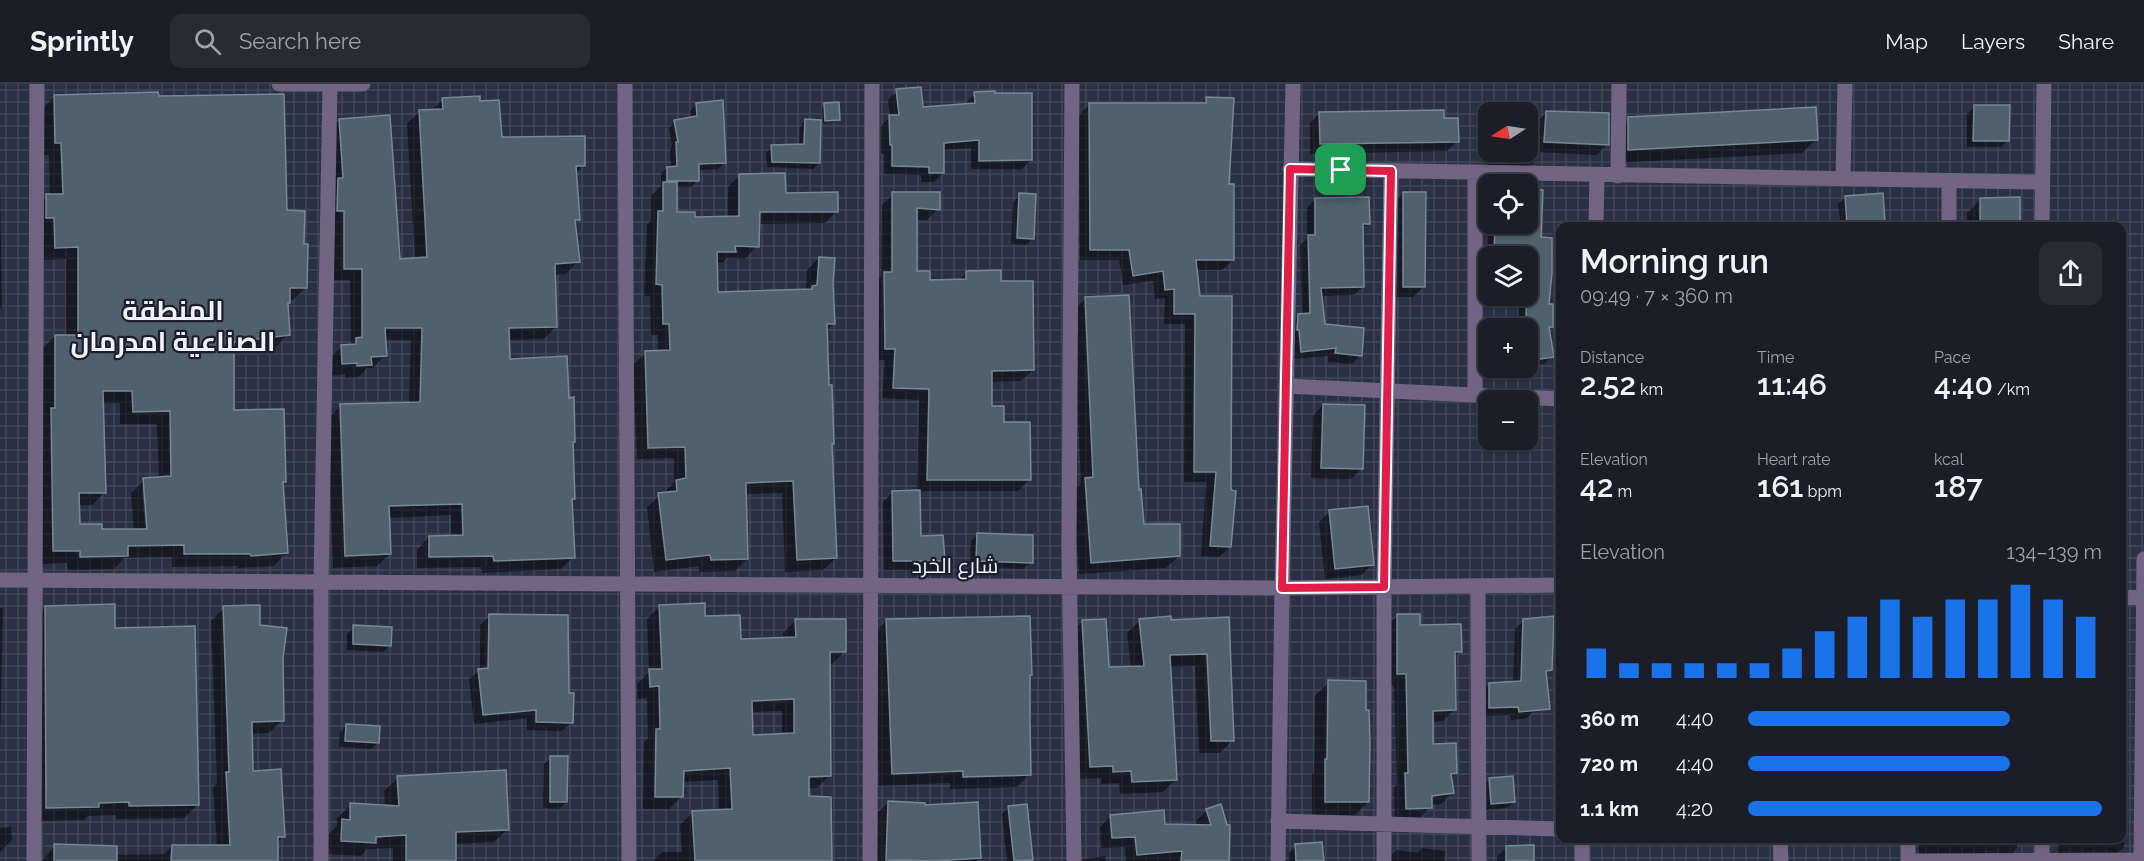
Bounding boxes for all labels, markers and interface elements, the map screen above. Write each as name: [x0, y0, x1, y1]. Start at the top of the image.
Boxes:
search box: [170, 14, 590, 68]
text: Sprintly: [30, 25, 134, 58]
icon: search: [191, 25, 224, 58]
text: Search here: [239, 28, 361, 54]
text: Map: [1885, 29, 1928, 54]
text: Layers: [1961, 29, 2025, 54]
text: Share: [2058, 29, 2114, 54]
north arrow: [1478, 102, 1538, 162]
map controls: [1478, 102, 1538, 450]
pin: [1315, 144, 1366, 195]
icon: arrive: [1324, 153, 1357, 186]
button: locate: [1478, 174, 1538, 234]
text: Morning run: [1580, 242, 1769, 281]
button: share: [2039, 242, 2102, 305]
button: layers: [1478, 246, 1538, 306]
text: 09:49 · 7 × 360 m: [1580, 284, 1733, 308]
district label: المنطقة الصناعية امدرمان: [71, 295, 275, 358]
button: +: [1478, 318, 1538, 378]
text: Distance: [1580, 348, 1644, 367]
text: Time: [1757, 348, 1794, 367]
text: Pace: [1934, 348, 1971, 367]
text: 2.52: [1580, 367, 1636, 402]
text: 11:46: [1757, 367, 1827, 402]
text: 4:40: [1934, 367, 1993, 402]
text: km: [1636, 380, 1663, 399]
text: /km: [1993, 380, 2030, 399]
button: −: [1478, 390, 1538, 450]
text: Elevation: [1580, 450, 1648, 469]
text: Heart rate: [1757, 450, 1831, 469]
text: kcal: [1934, 450, 1964, 469]
text: 42: [1580, 469, 1613, 504]
text: 161: [1757, 469, 1803, 504]
text: 187: [1934, 469, 1983, 504]
text: m: [1613, 482, 1632, 501]
text: bpm: [1803, 482, 1842, 501]
text: Elevation: [1580, 540, 1665, 564]
text: 134–139 m: [2006, 540, 2102, 564]
street label: شارع الخرد: [912, 553, 998, 580]
text: 360 m: [1580, 707, 1639, 731]
text: 4:40: [1676, 707, 1714, 731]
text: 720 m: [1580, 752, 1638, 776]
text: 4:40: [1676, 752, 1714, 776]
text: 1.1 km: [1580, 797, 1639, 821]
text: 4:20: [1676, 797, 1713, 821]

